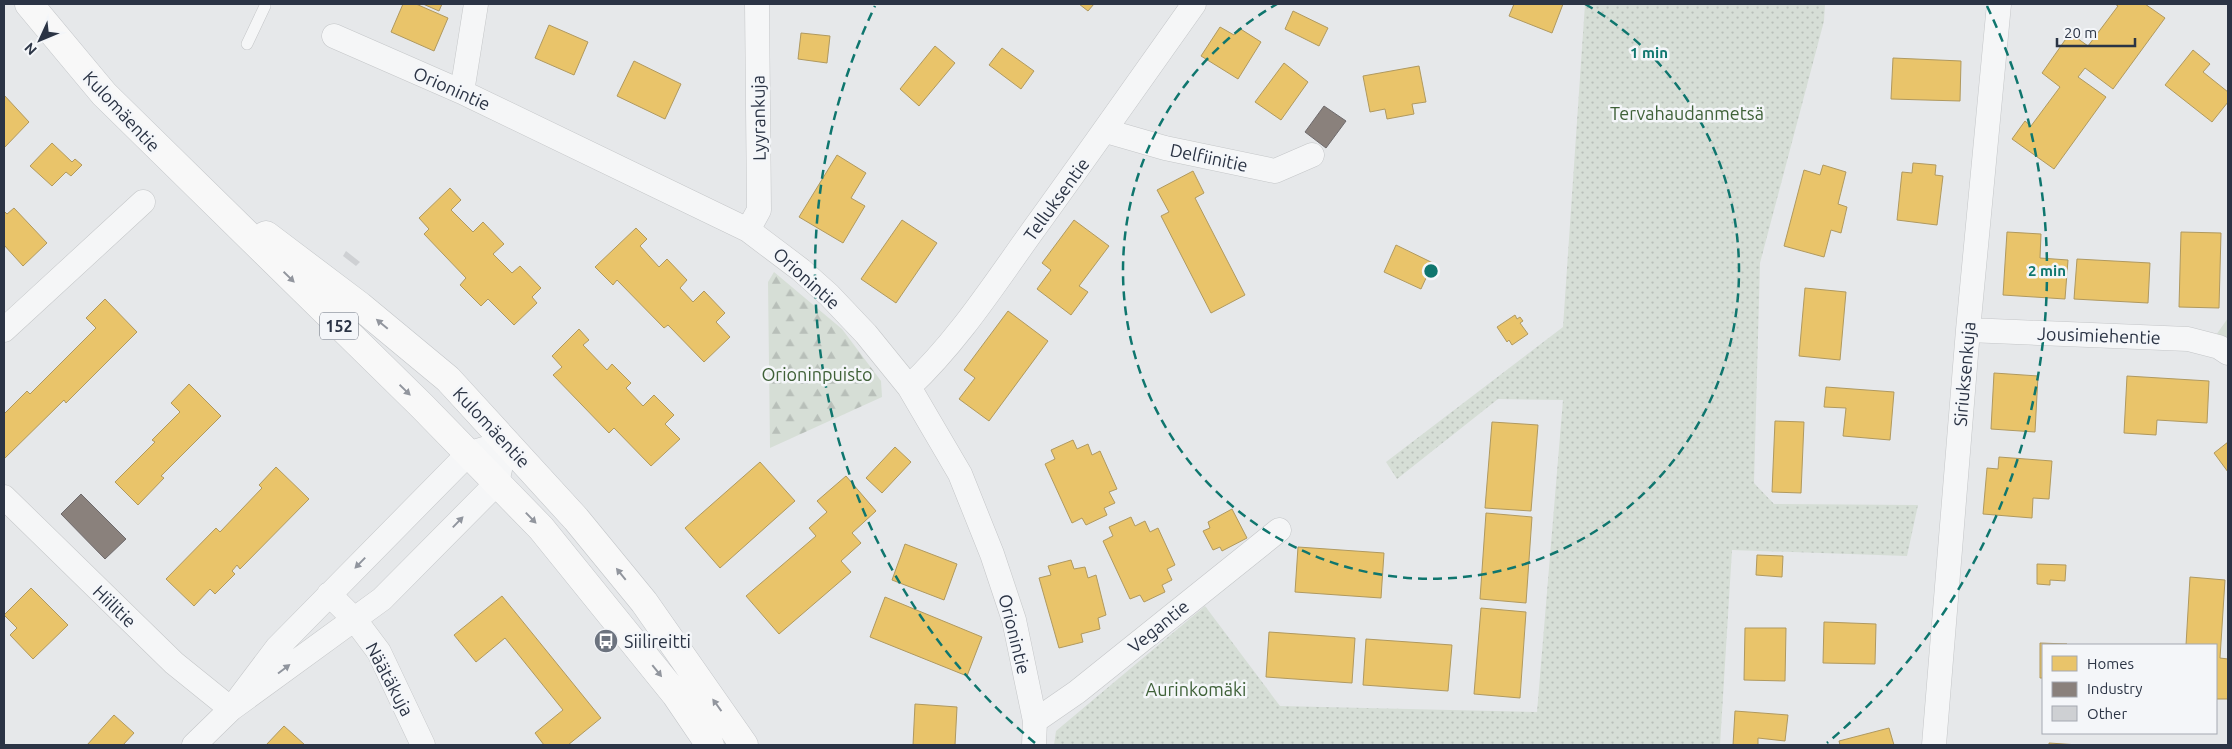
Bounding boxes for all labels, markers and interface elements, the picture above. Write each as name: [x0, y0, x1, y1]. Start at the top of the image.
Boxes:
north arrow: [15, 15, 65, 65]
scale bar: [2057, 15, 2134, 47]
text: 20 m: [2064, 24, 2097, 41]
text: N: [21, 40, 40, 58]
text: 1 min: [1630, 44, 1668, 61]
street label: Orionintie: [410, 62, 494, 114]
street label: Kulomäentie: [80, 67, 164, 155]
street label: Lyyrankuja: [747, 75, 769, 161]
park label: Tervahaudanmetsä: [1610, 103, 1764, 123]
street label: Delfiinitie: [1168, 139, 1250, 175]
street label: Telluksentie: [1019, 154, 1093, 244]
street label: Orionintie: [770, 243, 844, 313]
centre of rings: [1422, 262, 1440, 280]
text: 2 min: [2028, 262, 2066, 279]
one-way arrow: [282, 271, 294, 283]
road number: 152: [320, 312, 358, 340]
one-way arrow: [376, 319, 388, 330]
street label: Siriuksenkuja: [1949, 321, 1979, 427]
street label: Jousimiehentie: [2037, 323, 2161, 347]
park label: Orioninpuisto: [761, 364, 873, 384]
street label: Kulomäentie: [450, 383, 534, 471]
one-way arrow: [399, 384, 411, 396]
one-way arrow: [525, 512, 537, 524]
one-way arrow: [452, 516, 464, 528]
one-way arrow: [354, 557, 366, 569]
one-way arrow: [616, 568, 627, 580]
street label: Hiilitie: [89, 581, 141, 631]
street label: Orionintie: [995, 592, 1035, 676]
street label: Vegantie: [1124, 596, 1192, 656]
bus stop icon: Siilireitti: [593, 628, 619, 654]
place label: Siilireitti: [624, 631, 691, 651]
street label: Näätäkuja: [362, 639, 418, 719]
legend: [2042, 644, 2217, 734]
text: Homes: [2087, 655, 2134, 672]
one-way arrow: [277, 664, 290, 675]
one-way arrow: [651, 664, 662, 677]
park label: Aurinkomäki: [1146, 679, 1246, 699]
text: Industry: [2087, 680, 2142, 697]
one-way arrow: [712, 698, 722, 712]
text: Other: [2087, 705, 2127, 722]

